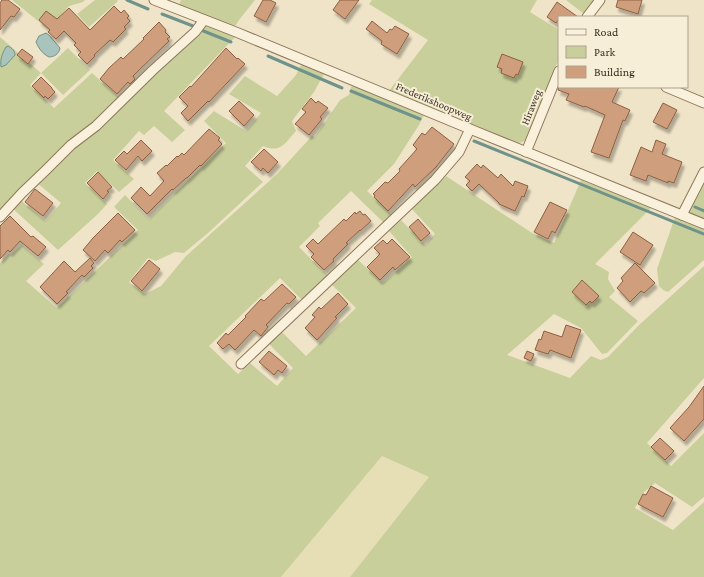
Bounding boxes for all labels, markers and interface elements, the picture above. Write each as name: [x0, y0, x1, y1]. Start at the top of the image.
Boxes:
legend: [558, 16, 688, 88]
text: Road: [594, 25, 619, 39]
text: Park: [594, 45, 616, 59]
text: Building: [594, 65, 635, 79]
street label: Frederikshoopweg: [394, 80, 474, 124]
street label: Hiraweg: [519, 87, 545, 127]

